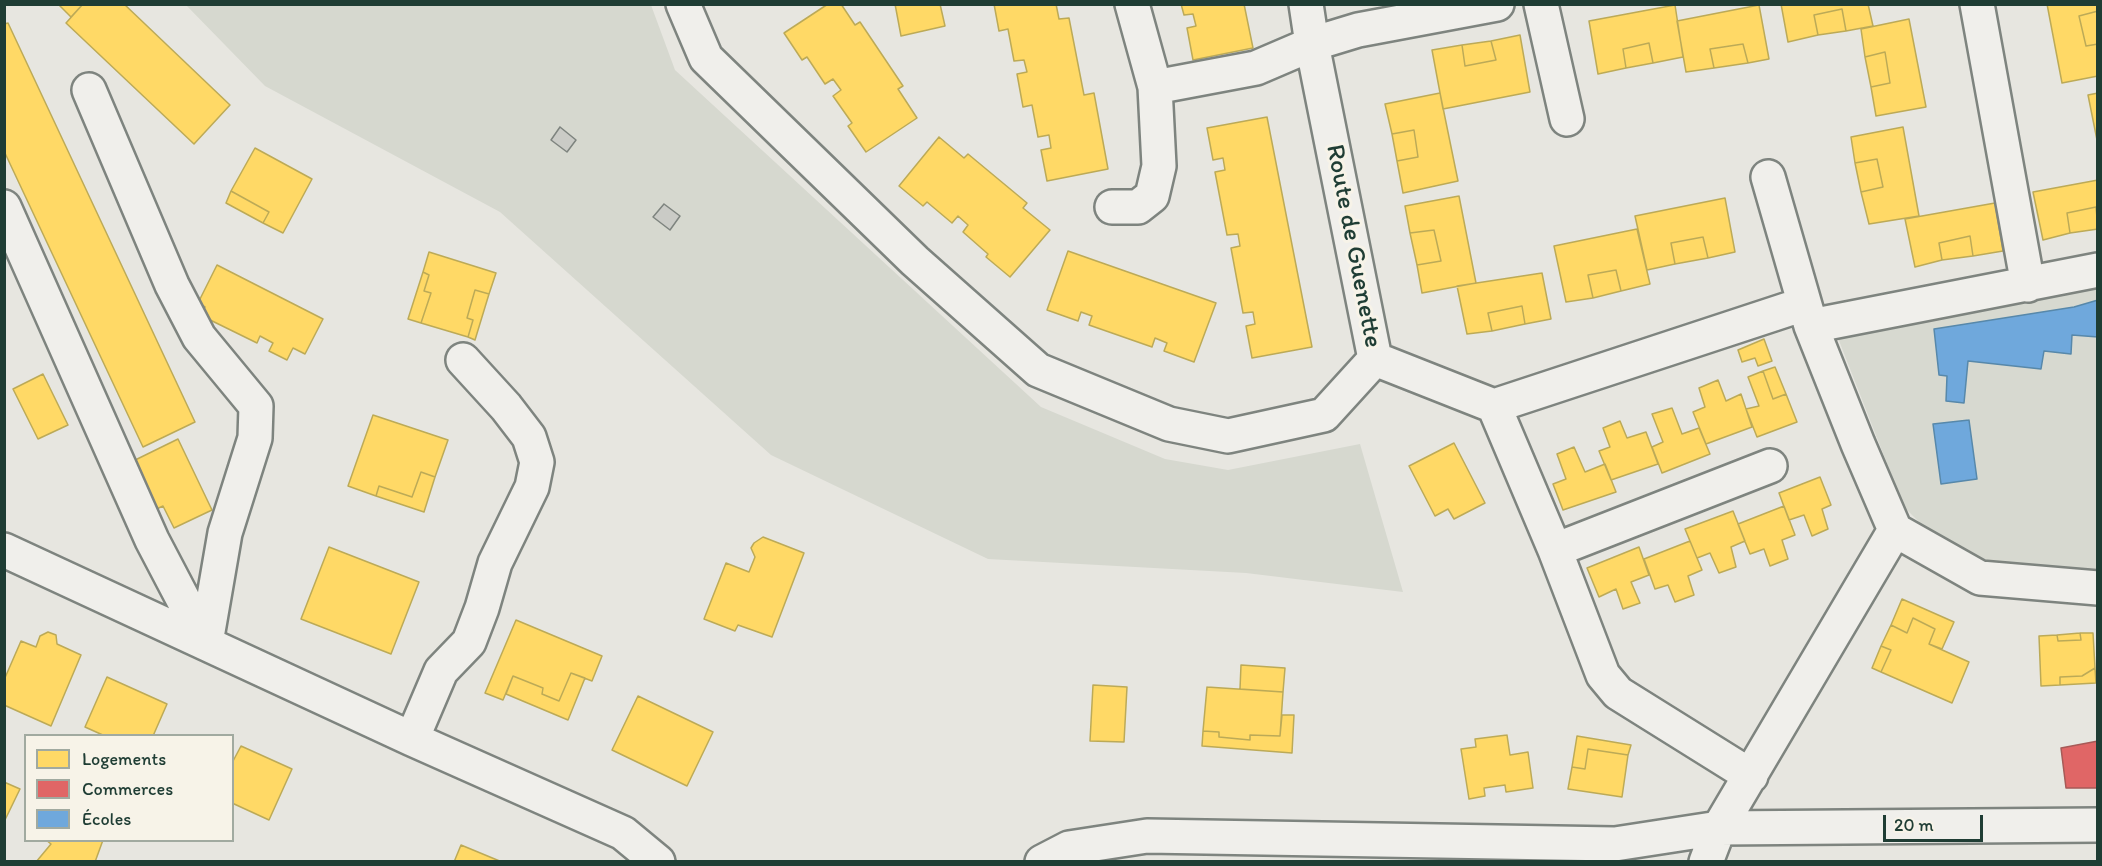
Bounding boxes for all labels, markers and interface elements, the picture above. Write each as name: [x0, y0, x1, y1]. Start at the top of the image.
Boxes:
street label: Route de Guenette: [1318, 142, 1388, 350]
legend: [24, 734, 234, 842]
text: Logements: [82, 748, 166, 770]
text: Commerces: [82, 778, 173, 800]
scale bar: [1886, 803, 1986, 841]
text: Écoles: [82, 808, 131, 830]
text: 20 m: [1894, 814, 1934, 836]

